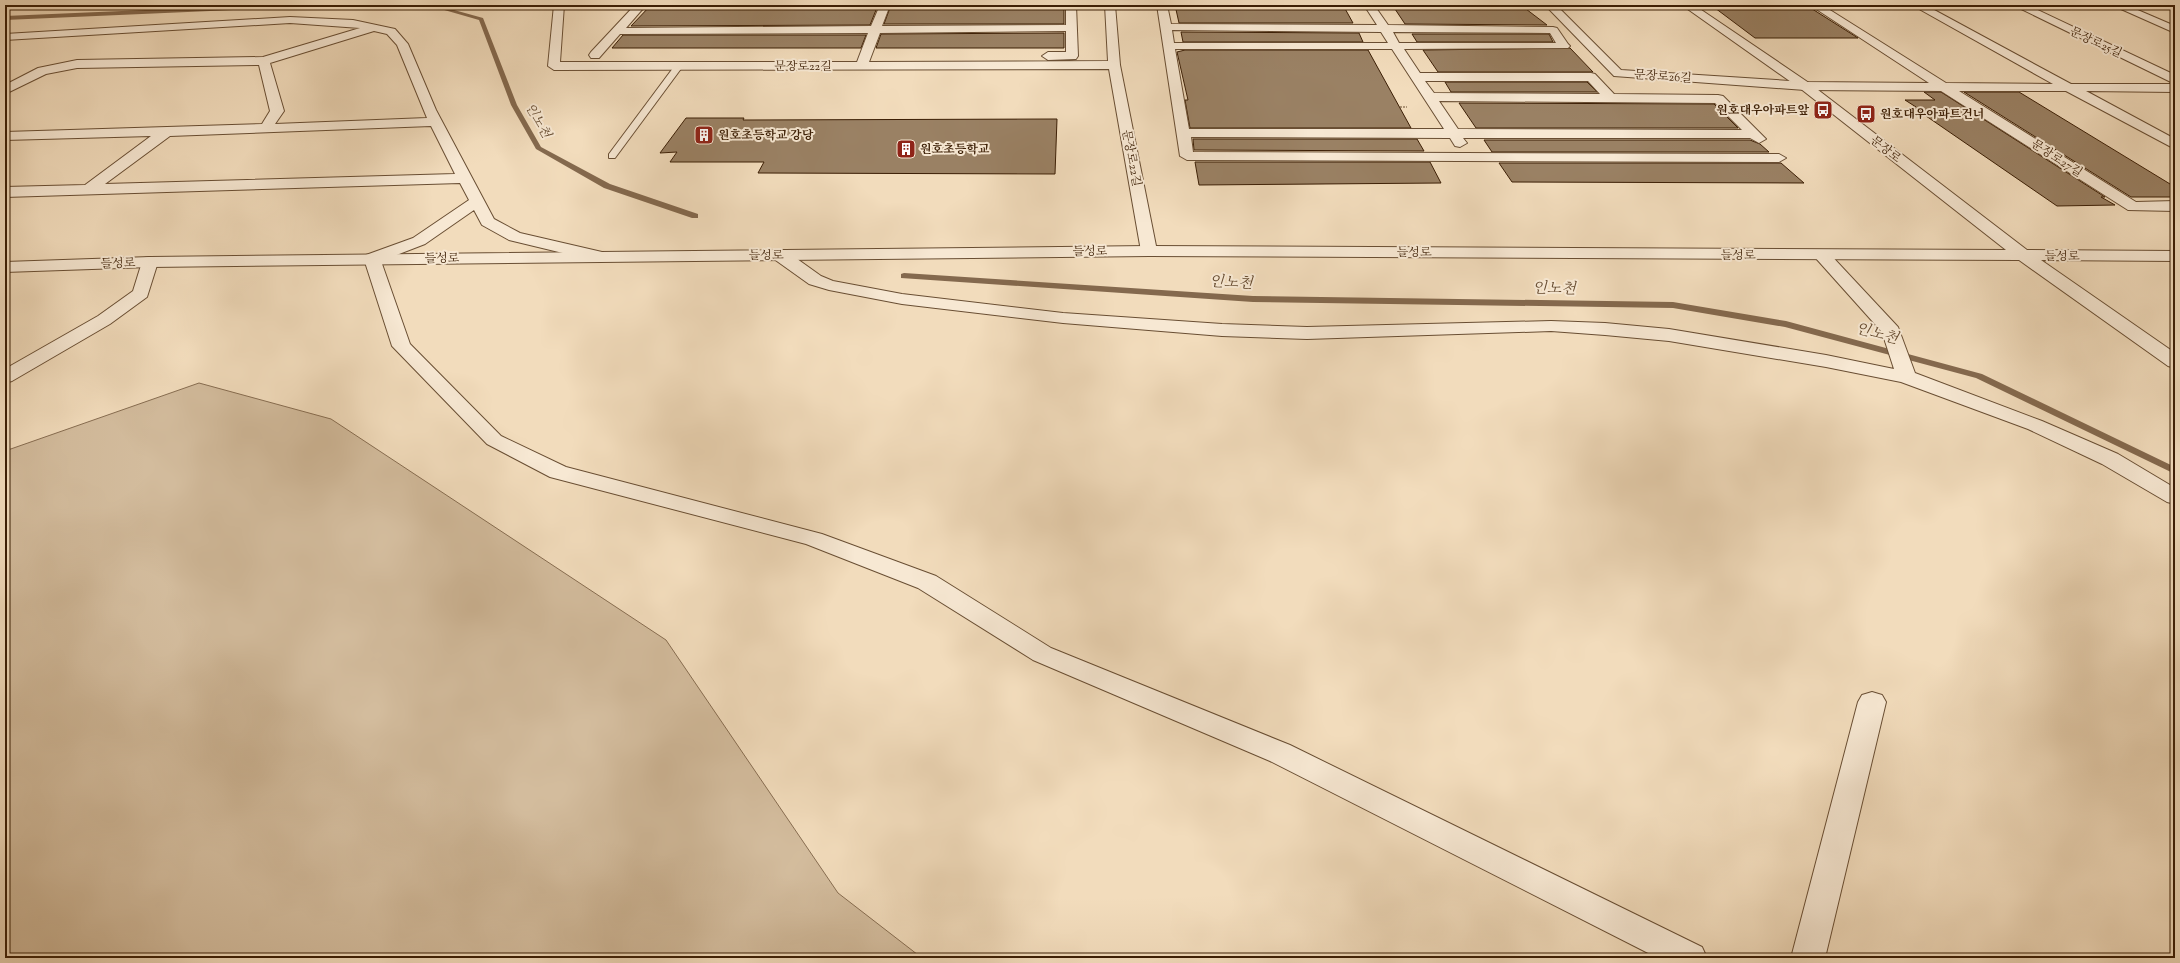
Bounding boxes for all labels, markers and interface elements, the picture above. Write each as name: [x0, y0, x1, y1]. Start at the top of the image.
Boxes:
street label: 문장로25길: [2066, 23, 2125, 63]
street label: 문장로22길: [774, 58, 832, 76]
street label: 문장로26길: [1633, 66, 1692, 88]
bus stop icon: 원호대우아파트앞: [1812, 99, 1834, 121]
water label: 인노천: [520, 100, 555, 143]
place label: 원호대우아파트앞: [1716, 102, 1809, 120]
bus stop icon: 원호대우아파트건너: [1855, 103, 1877, 125]
place label: 원호대우아파트건너: [1880, 106, 1984, 124]
building icon: 원호초등학교 강당: [693, 124, 715, 146]
place label: 원호초등학교 강당: [718, 127, 814, 145]
street label: 문장로22길: [1117, 128, 1145, 188]
street label: 문장로: [1866, 132, 1905, 168]
street label: 문장로27길: [2027, 135, 2086, 182]
building icon: 원호초등학교: [895, 138, 917, 160]
place label: 원호초등학교: [920, 141, 990, 159]
street label: 들성로: [1072, 243, 1108, 261]
street label: 들성로: [1397, 244, 1432, 262]
street label: 들성로: [749, 247, 784, 265]
street label: 들성로: [1721, 247, 1756, 265]
street label: 들성로: [2045, 248, 2080, 266]
street label: 들성로: [424, 250, 460, 268]
street label: 들성로: [100, 254, 136, 274]
water label: 인노천: [1209, 272, 1255, 295]
water label: 인노천: [1532, 279, 1577, 300]
water label: 인노천: [1853, 319, 1902, 351]

